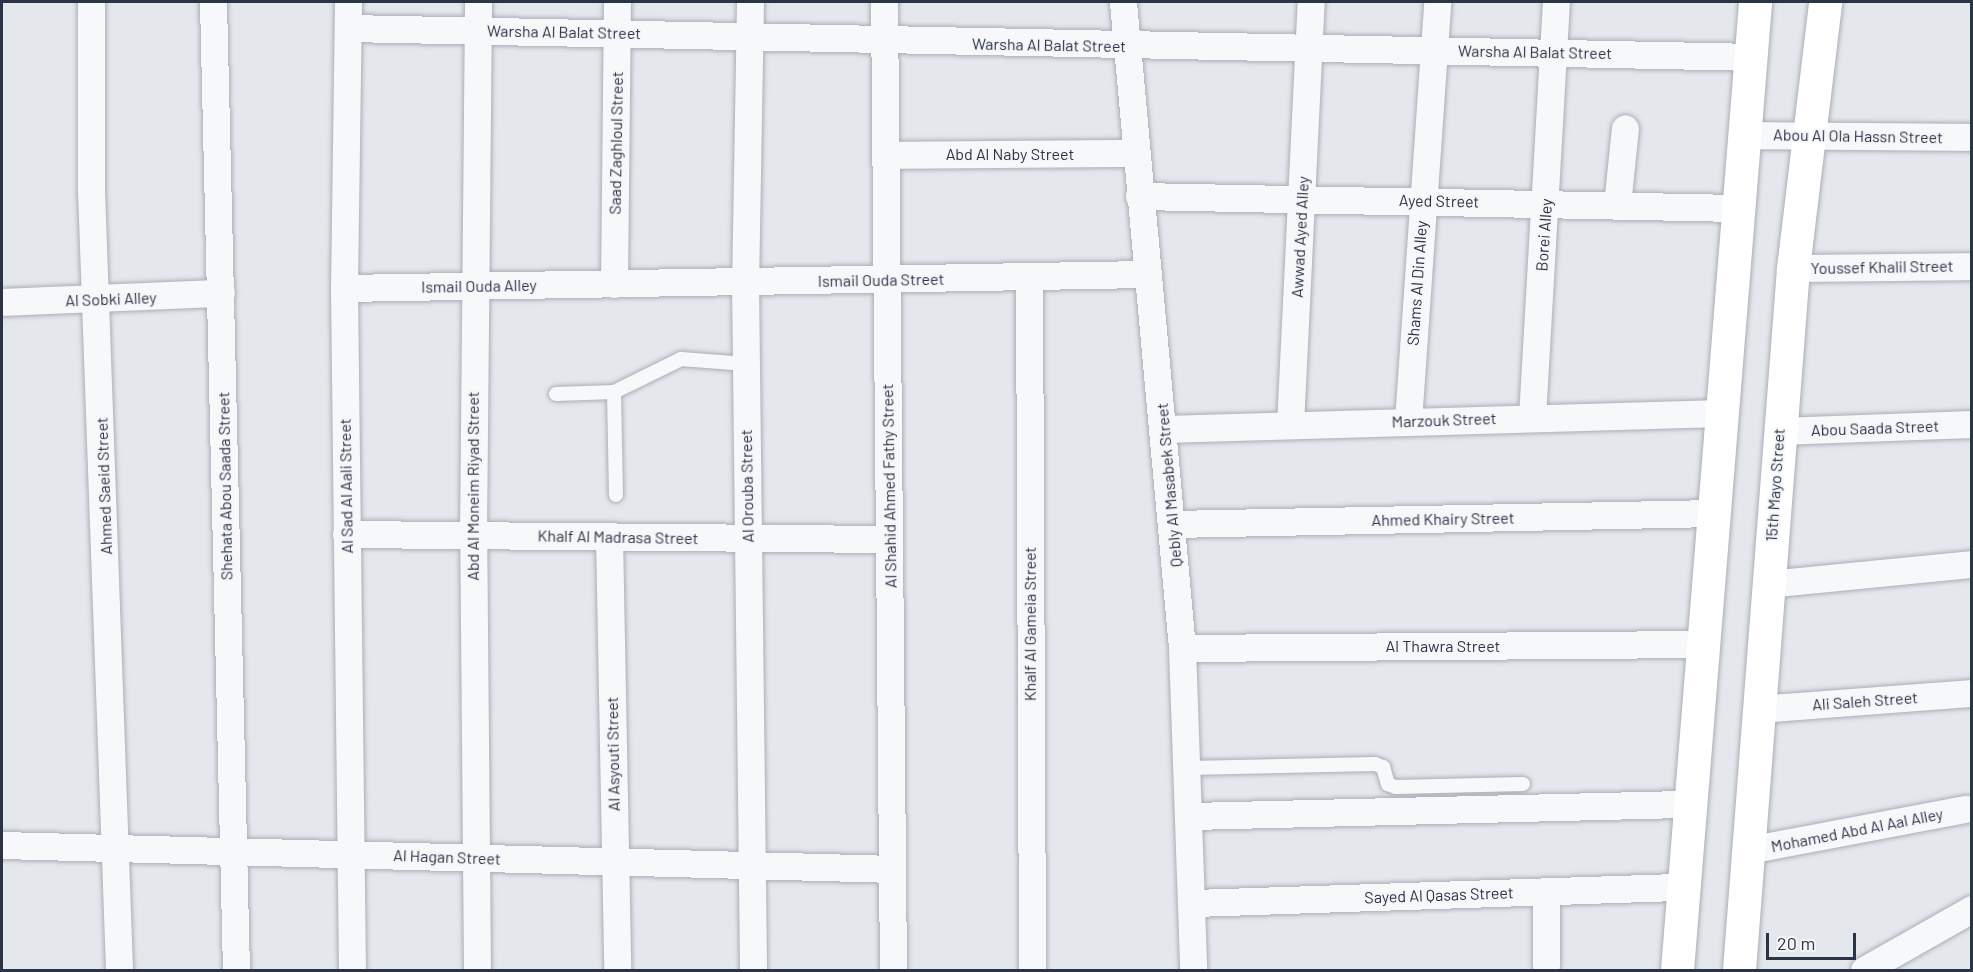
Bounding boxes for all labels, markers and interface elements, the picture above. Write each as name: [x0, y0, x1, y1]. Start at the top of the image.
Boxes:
street label: Warsha Al Balat Street: [487, 21, 641, 43]
street label: Warsha Al Balat Street: [972, 34, 1126, 56]
street label: Warsha Al Balat Street: [1458, 41, 1612, 63]
street label: Saad Zaghloul Street: [605, 71, 627, 215]
street label: Abou Al Ola Hassn Street: [1773, 125, 1943, 147]
street label: Abd Al Naby Street: [946, 144, 1074, 164]
street label: Awwad Ayed Alley: [1287, 176, 1313, 298]
street label: Ayed Street: [1399, 191, 1479, 211]
street label: Borei Alley: [1532, 198, 1556, 272]
street label: Shams Al Din Alley: [1403, 220, 1431, 346]
street label: Youssef Khalil Street: [1810, 256, 1954, 278]
street label: Ismail Ouda Street: [818, 269, 944, 291]
street label: Ismail Ouda Alley: [421, 275, 537, 297]
street label: Al Sobki Alley: [65, 288, 157, 310]
street label: Al Shahid Ahmed Fathy Street: [878, 384, 900, 588]
street label: Abd Al Moneim Riyad Street: [463, 391, 483, 581]
street label: Shehata Abou Saada Street: [214, 392, 236, 580]
street label: Qebly Al Masabek Street: [1152, 402, 1186, 568]
street label: Marzouk Street: [1391, 409, 1497, 431]
street label: Abou Saada Street: [1811, 416, 1939, 440]
street label: Ahmed Saeid Street: [92, 417, 116, 555]
street label: Al Sad Al Aali Street: [335, 418, 357, 554]
street label: 15th Mayo Street: [1761, 428, 1789, 542]
street label: Al Orouba Street: [736, 429, 758, 543]
street label: Ahmed Khairy Street: [1371, 508, 1515, 530]
street label: Khalf Al Madrasa Street: [537, 526, 699, 548]
street label: Khalf Al Gameia Street: [1020, 547, 1040, 701]
street label: Al Thawra Street: [1386, 636, 1500, 656]
street label: Ali Saleh Street: [1812, 688, 1918, 714]
street label: Al Asyouti Street: [602, 696, 624, 812]
street label: Mohamed Abd Al Aal Alley: [1769, 804, 1945, 856]
street label: Al Hagan Street: [393, 846, 501, 868]
street label: Sayed Al Qasas Street: [1364, 883, 1514, 907]
scale bar: [1769, 921, 1859, 959]
text: 20 m: [1777, 932, 1815, 954]

